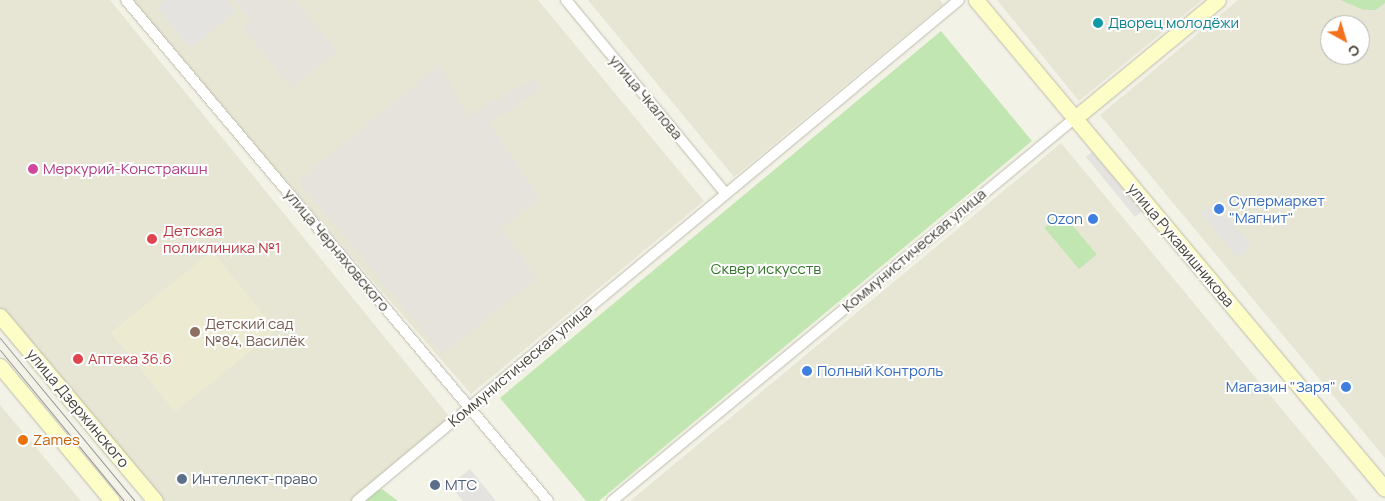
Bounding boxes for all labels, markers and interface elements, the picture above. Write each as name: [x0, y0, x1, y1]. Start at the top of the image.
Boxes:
place label: Дворец молодёжи: [1108, 14, 1239, 32]
north arrow: [1320, 15, 1370, 65]
marker: Дворец молодёжи: [1092, 17, 1104, 29]
text: С: [1344, 41, 1364, 62]
street label: улица Чкалова: [605, 51, 687, 143]
place label: Меркурий-Констракшн: [43, 160, 207, 178]
marker: Меркурий-Констракшн: [27, 163, 39, 175]
street label: улица Рукавишникова: [1124, 179, 1238, 311]
street label: улица Черняховского: [280, 185, 394, 315]
street label: Коммунистическая улица: [838, 185, 990, 315]
place label: Супермаркет "Магнит": [1229, 191, 1325, 226]
marker: Супермаркет "Магнит": [1213, 203, 1225, 215]
place label: Ozon: [1047, 210, 1083, 228]
marker: Ozon: [1087, 213, 1099, 225]
place label: Детская поликлиника №1: [163, 221, 281, 256]
marker: Детская поликлиника №1: [145, 232, 159, 246]
park label: Сквер искусств: [711, 260, 821, 278]
street label: Коммунистическая улица: [444, 300, 596, 430]
place label: Детский сад №84, Василёк: [205, 314, 305, 349]
marker: Детский сад №84, Василёк: [189, 326, 201, 338]
street label: улица Дзержинского: [23, 345, 133, 471]
place label: Аптека 36.6: [88, 350, 172, 368]
marker: Аптека 36.6: [72, 353, 84, 365]
place label: Полный Контроль: [817, 362, 943, 380]
marker: Полный Контроль: [801, 365, 813, 377]
place label: Магазин "Заря": [1226, 378, 1336, 396]
marker: Магазин "Заря": [1340, 381, 1352, 393]
place label: Zames: [33, 431, 80, 449]
marker: Zames: [17, 434, 29, 446]
place label: Интеллект-право: [192, 470, 318, 488]
marker: Интеллект-право: [176, 473, 188, 485]
place label: МТС: [445, 476, 477, 494]
marker: МТС: [429, 479, 441, 491]

